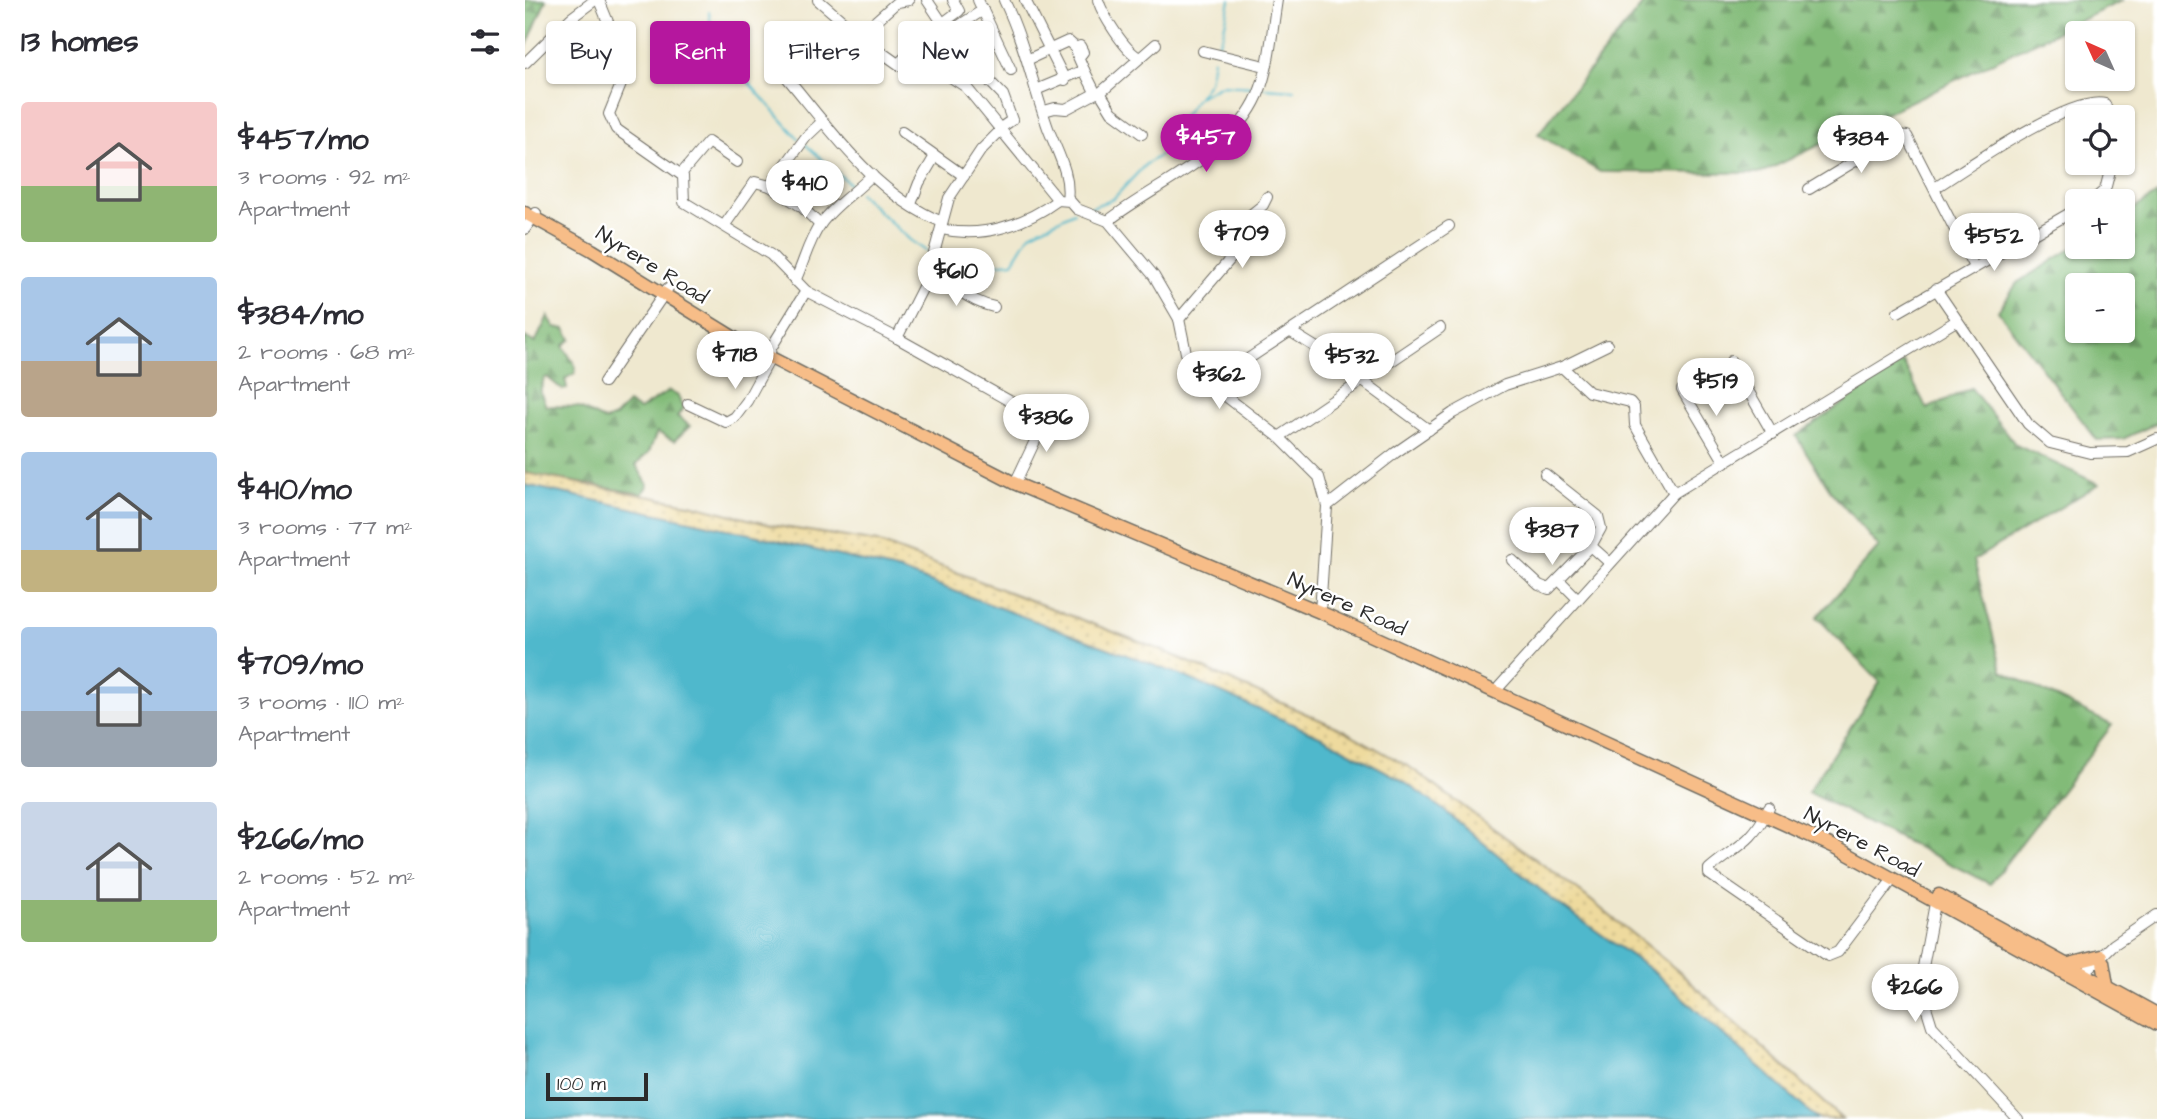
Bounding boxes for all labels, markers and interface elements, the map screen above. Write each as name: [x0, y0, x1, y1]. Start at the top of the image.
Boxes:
text: 13 homes: [21, 21, 138, 63]
chip: Buy: [546, 21, 636, 84]
chip: Rent: [650, 21, 750, 84]
chip: Filters: [764, 21, 884, 84]
chip: New: [898, 21, 994, 84]
north arrow: [2065, 21, 2135, 91]
map controls: [2065, 21, 2135, 343]
icon: filters: [466, 23, 504, 61]
button: locate: [2065, 105, 2135, 175]
pin: $457: [1165, 114, 1247, 174]
pin: $384: [1820, 116, 1902, 175]
text: $457/mo: [238, 119, 369, 161]
text: $457: [1177, 121, 1235, 153]
text: $384: [1833, 122, 1889, 154]
icon: home: [77, 130, 161, 214]
pin: $410: [764, 160, 846, 220]
text: 3 rooms · 92 m²: [238, 161, 411, 193]
text: $410: [782, 167, 828, 199]
button: +: [2065, 189, 2135, 259]
text: Apartment: [238, 193, 350, 225]
pin: $709: [1201, 210, 1283, 270]
pin: $552: [1953, 214, 2035, 273]
text: $709: [1215, 217, 1269, 249]
street label: Nyrere Road: [589, 219, 714, 313]
text: $552: [1965, 220, 2023, 252]
pin: $610: [915, 248, 997, 308]
text: $610: [934, 255, 978, 287]
button: −: [2065, 273, 2135, 343]
text: $384/mo: [238, 294, 364, 336]
icon: home: [77, 305, 161, 389]
pin: $718: [694, 332, 776, 391]
pin: $532: [1311, 334, 1393, 393]
text: 2 rooms · 68 m²: [238, 336, 415, 368]
text: $718: [713, 338, 757, 370]
text: $532: [1325, 340, 1379, 372]
pin: $362: [1178, 352, 1260, 411]
text: $362: [1193, 358, 1245, 390]
pin: $519: [1675, 358, 1757, 418]
text: $519: [1693, 365, 1739, 397]
text: Apartment: [238, 368, 350, 400]
pin: $386: [1005, 394, 1087, 454]
text: $386: [1019, 401, 1073, 433]
text: $410/mo: [238, 469, 352, 511]
icon: home: [77, 480, 161, 564]
pin: $387: [1511, 508, 1593, 567]
text: 3 rooms · 77 m²: [238, 511, 413, 543]
text: $387: [1525, 514, 1579, 546]
text: Apartment: [238, 543, 350, 575]
street label: Nyrere Road: [1282, 565, 1411, 645]
text: $709/mo: [238, 644, 363, 686]
icon: home: [77, 655, 161, 739]
text: 3 rooms · 110 m²: [238, 686, 405, 718]
text: Apartment: [238, 718, 350, 750]
street label: Nyrere Road: [1798, 799, 1925, 887]
text: $266/mo: [238, 819, 363, 861]
icon: home: [77, 830, 161, 914]
text: 2 rooms · 52 m²: [238, 861, 415, 893]
text: Apartment: [238, 893, 350, 925]
pin: $266: [1874, 964, 1956, 1024]
text: $266: [1888, 971, 1942, 1003]
scale bar: [546, 1070, 647, 1102]
text: 100 m: [557, 1071, 606, 1098]

